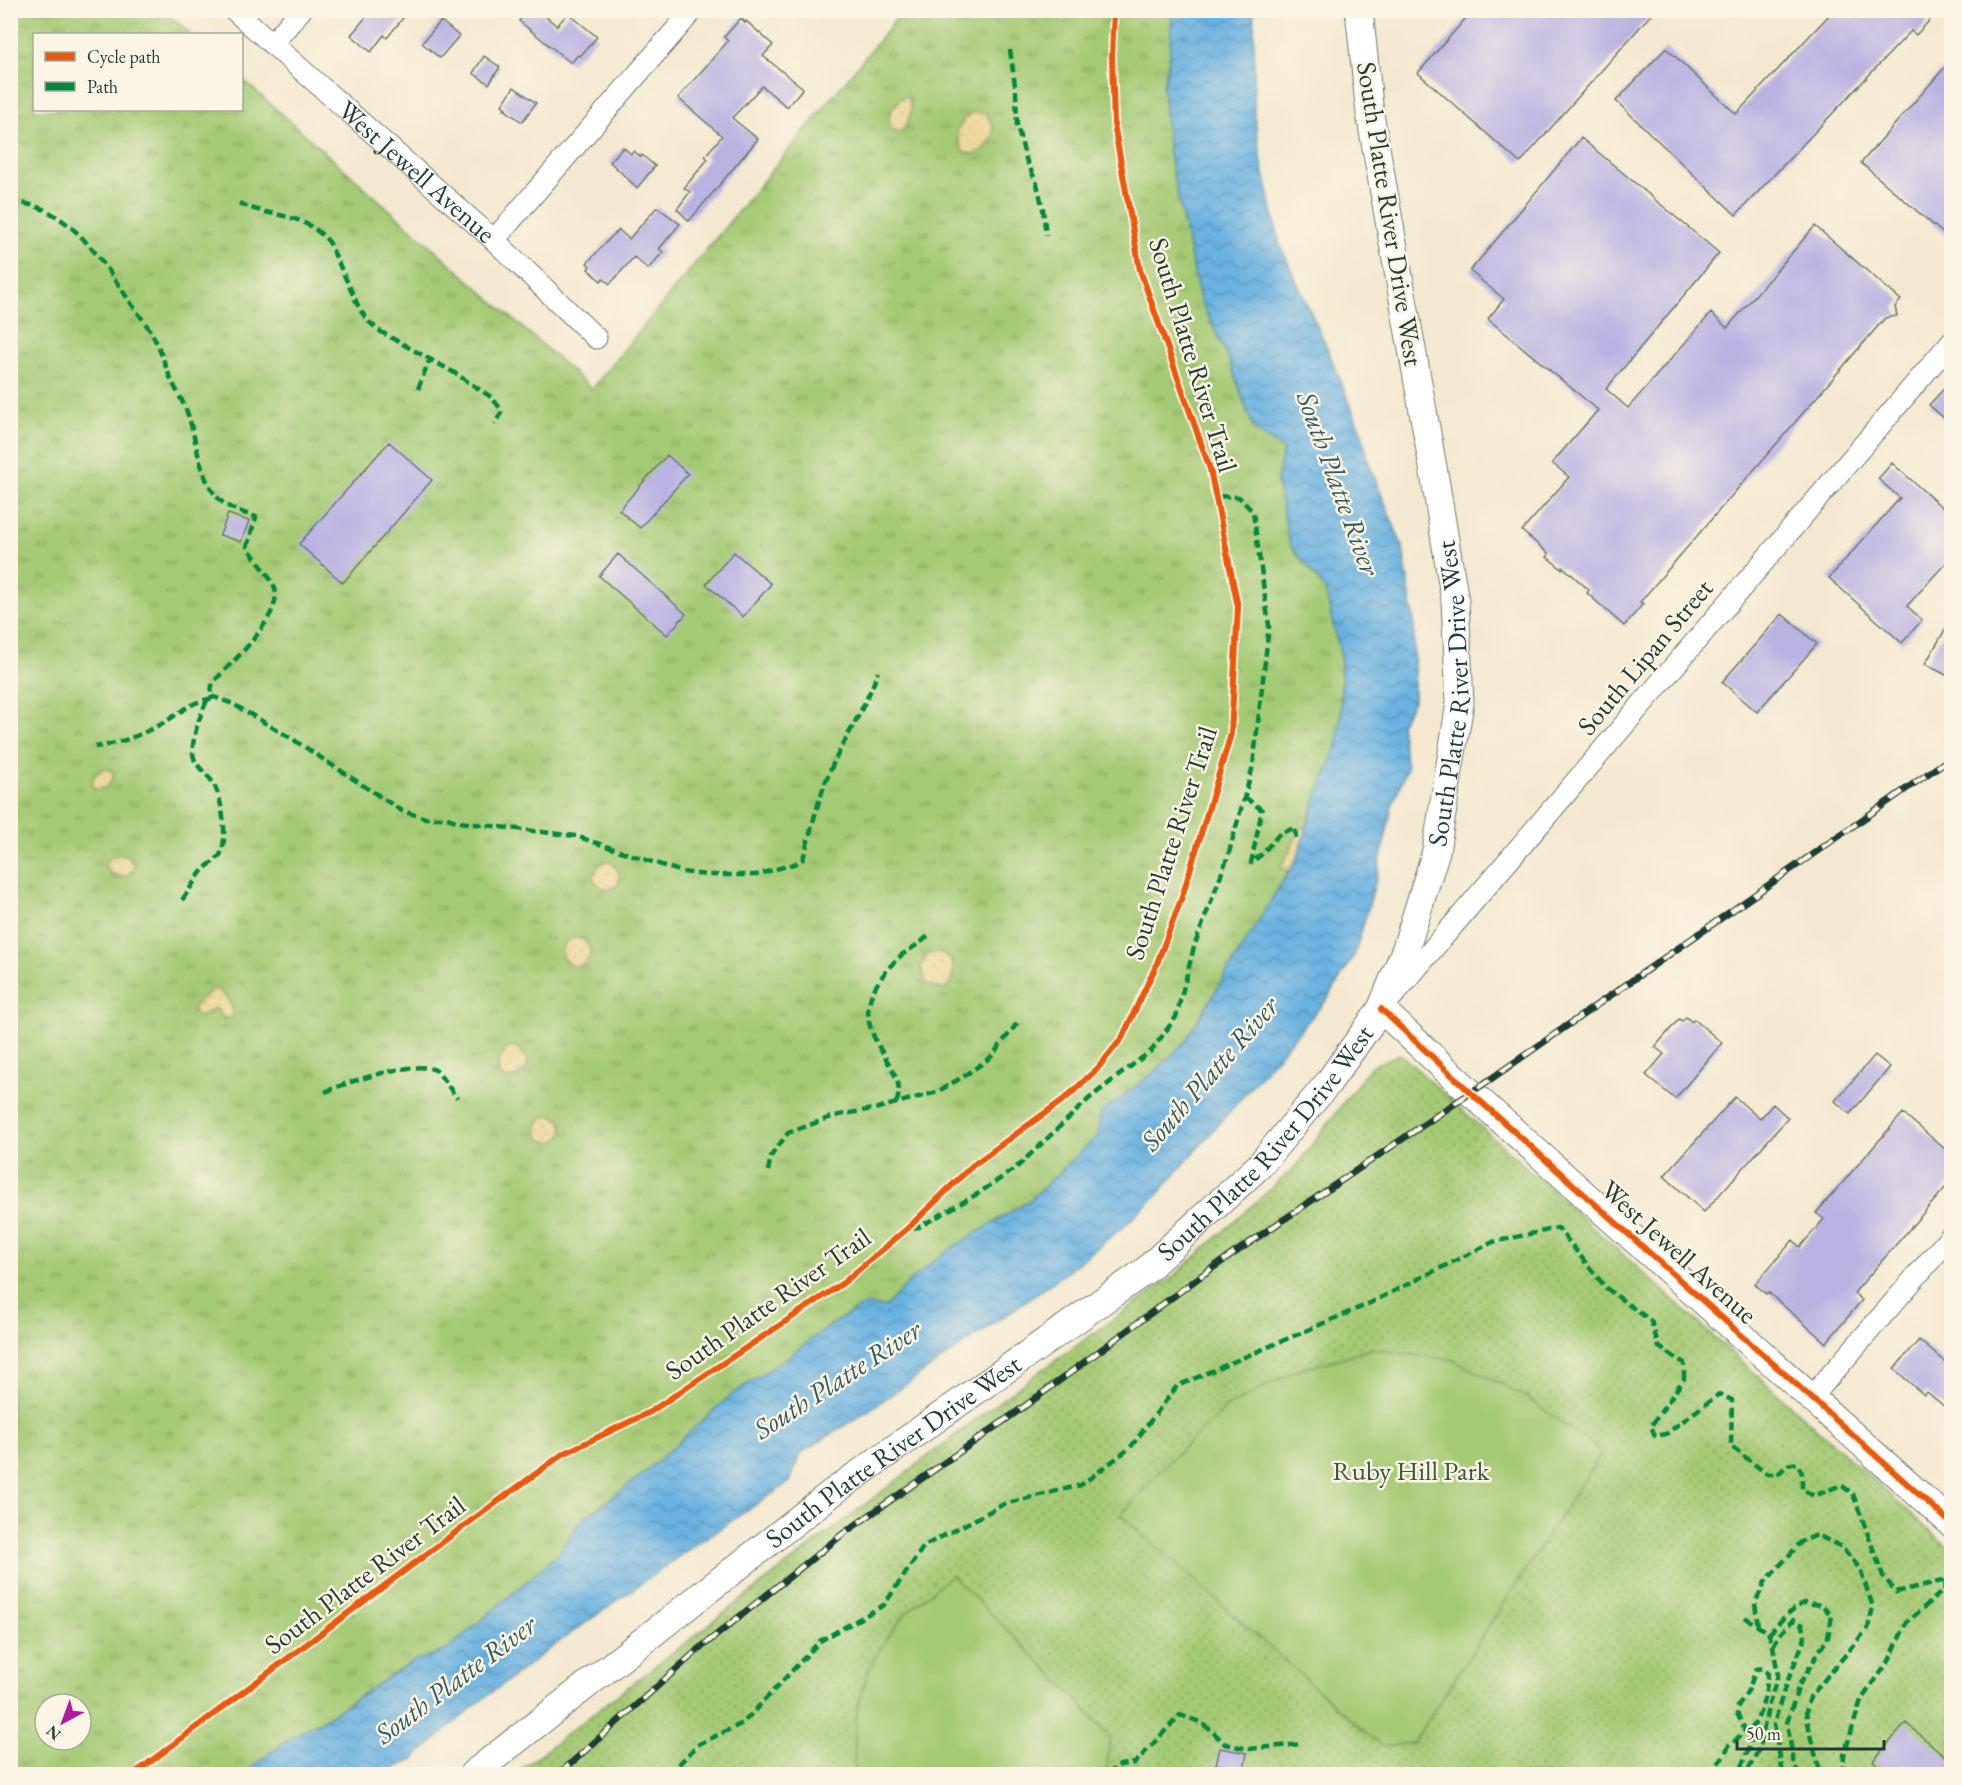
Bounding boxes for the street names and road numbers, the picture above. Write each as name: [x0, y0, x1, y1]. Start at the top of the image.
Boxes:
street label: South Platte River Drive West: [1349, 59, 1432, 369]
street label: West Jewell Avenue: [331, 92, 503, 250]
street label: South Platte River Trail: [1141, 233, 1246, 476]
street label: South Platte River Drive West: [1419, 538, 1478, 849]
street label: South Lipan Street: [1569, 571, 1721, 742]
street label: South Platte River Trail: [1116, 722, 1225, 964]
street label: South Platte River Drive West: [1149, 1017, 1381, 1268]
street label: West Jewell Avenue: [1594, 1172, 1765, 1331]
street label: South Platte River Trail: [659, 1221, 877, 1387]
street label: South Platte River Drive West: [758, 1346, 1028, 1556]
street label: South Platte River Trail: [257, 1487, 472, 1662]

